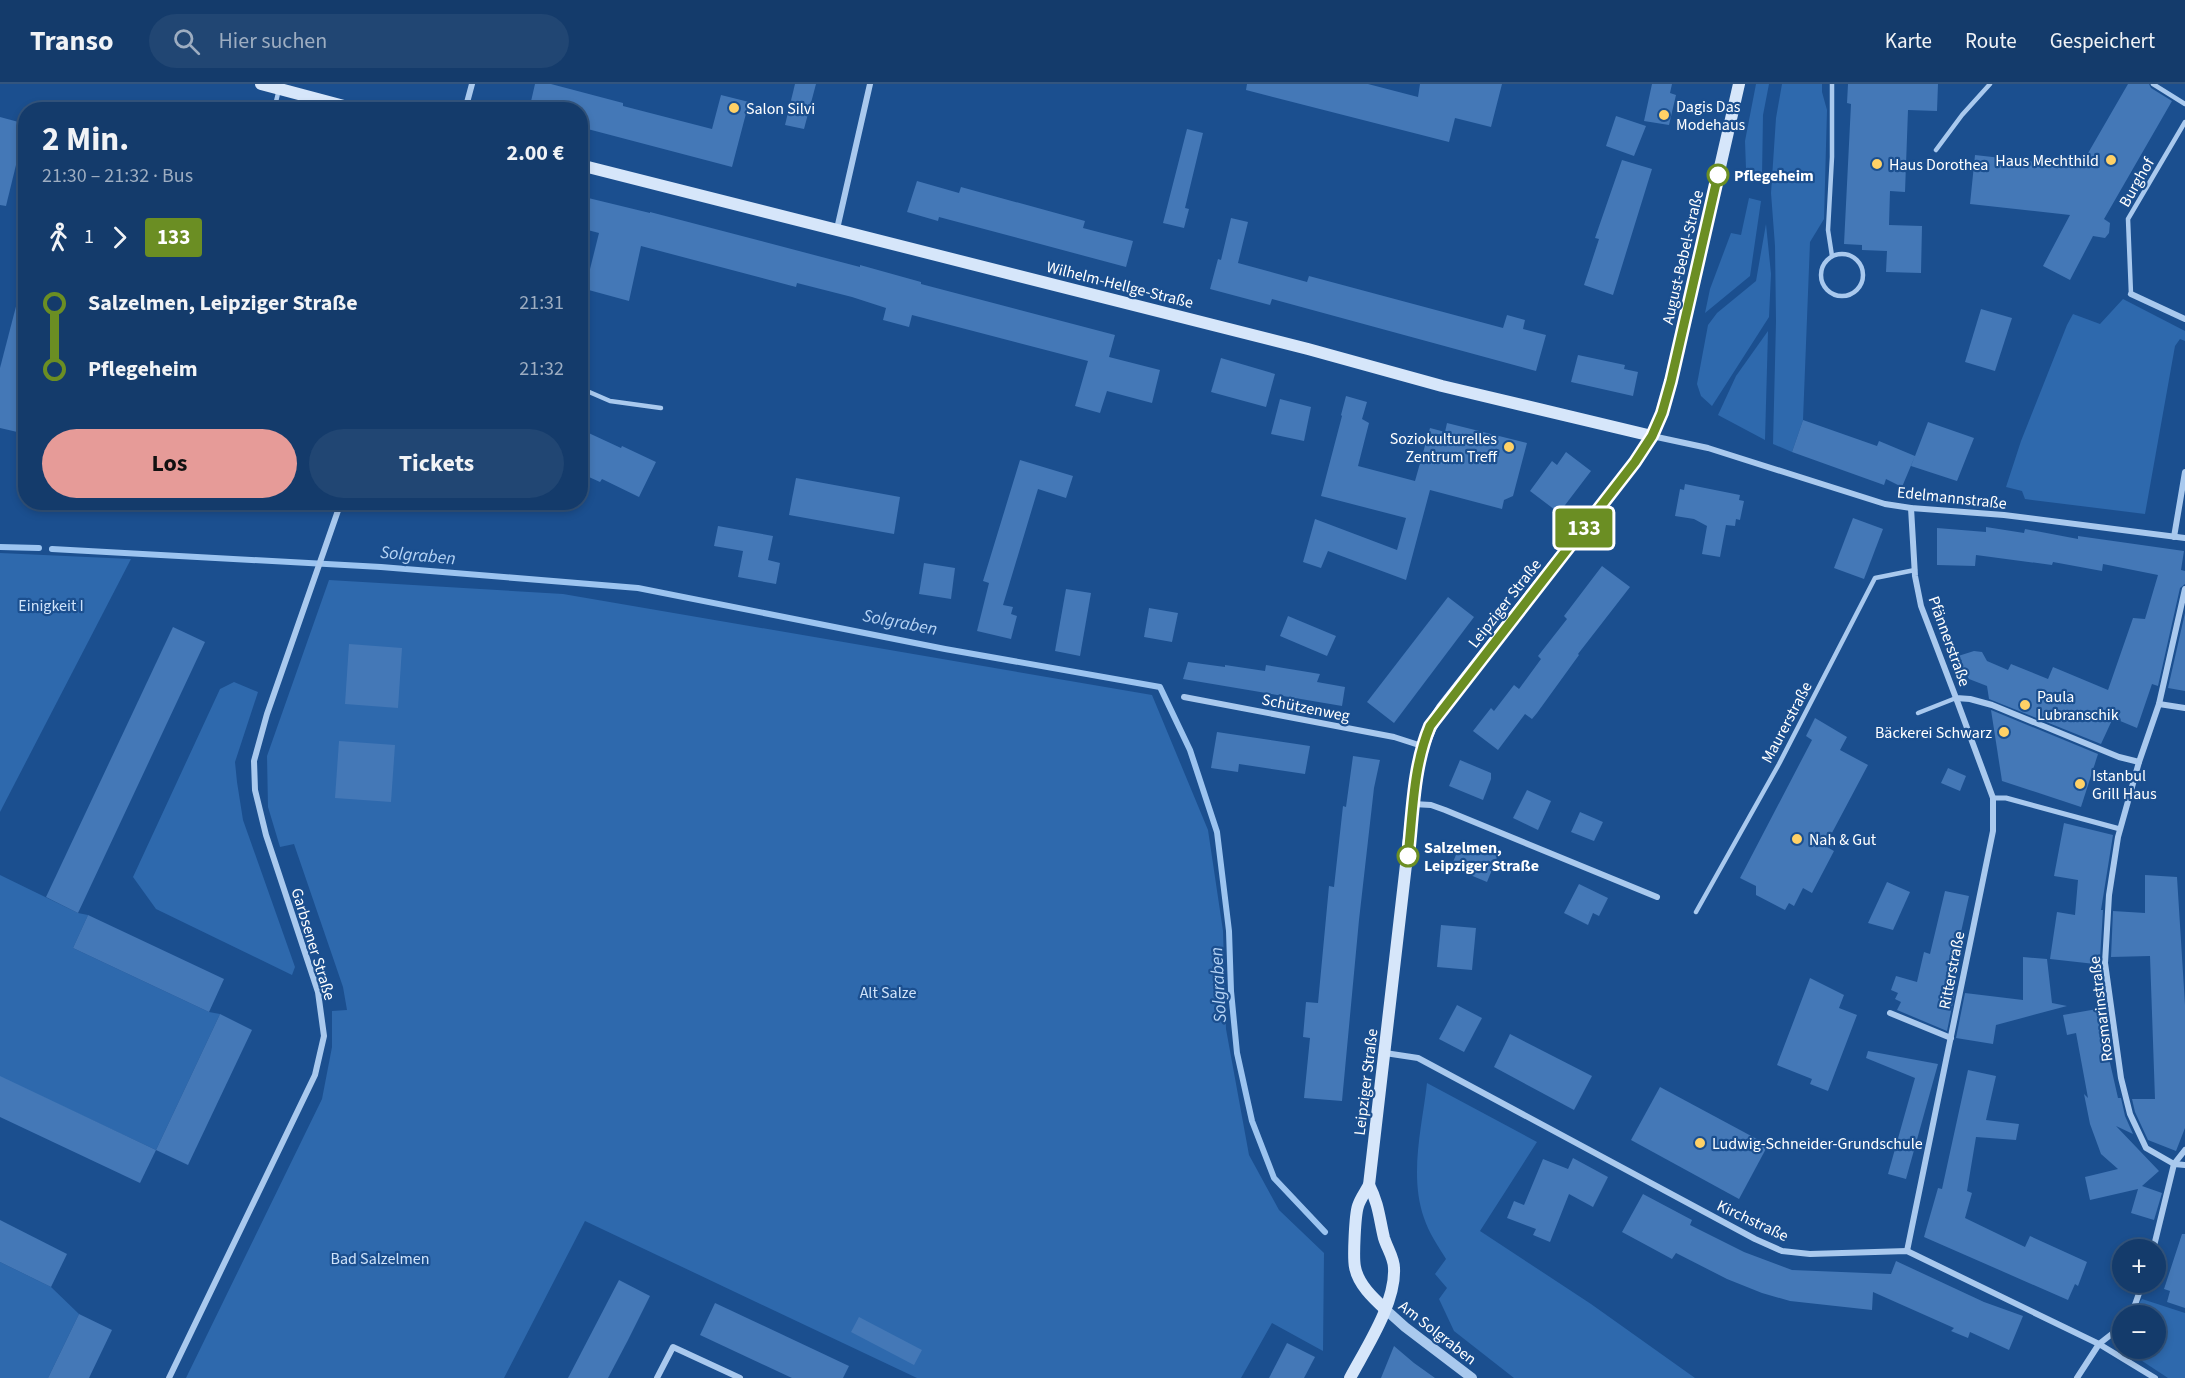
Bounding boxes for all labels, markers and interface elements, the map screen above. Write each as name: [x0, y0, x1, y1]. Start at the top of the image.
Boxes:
search box: [149, 14, 569, 68]
text: Transo: [30, 21, 113, 61]
icon: search: [170, 25, 203, 58]
text: Hier suchen: [218, 25, 327, 57]
text: Karte: [1885, 26, 1932, 56]
text: Route: [1965, 26, 2017, 56]
text: Gespeichert: [2050, 26, 2155, 56]
place label: Dagis Das Modehaus: [1676, 96, 1746, 136]
place label: Salon Silvi: [746, 98, 815, 120]
marker: Salon Silvi: [727, 101, 741, 115]
marker: Dagis Das Modehaus: [1657, 108, 1671, 122]
text: 2 Min.: [42, 116, 129, 163]
text: 2.00 €: [507, 137, 564, 169]
place label: Haus Mechthild: [1995, 150, 2099, 172]
marker: Haus Mechthild: [2104, 153, 2118, 167]
street label: Burghof: [2114, 153, 2160, 211]
place label: Haus Dorothea: [1889, 154, 1988, 176]
marker: Haus Dorothea: [1870, 157, 1884, 171]
text: 21:30 – 21:32 · Bus: [42, 162, 193, 190]
marker: Pflegeheim: [1707, 164, 1729, 186]
place label: Pflegeheim: [1734, 165, 1814, 187]
street label: August-Bebel-Straße: [1657, 188, 1709, 327]
icon: walk: [42, 221, 75, 254]
icon: forward: [103, 221, 136, 254]
text: 133: [157, 222, 190, 252]
text: 1: [84, 223, 94, 251]
street label: Wilhelm-Hellge-Straße: [1044, 256, 1196, 314]
text: Salzelmen, Leipziger Straße: [88, 287, 358, 319]
text: 21:31: [519, 289, 564, 317]
text: Pflegeheim: [88, 353, 198, 385]
text: 21:32: [519, 355, 564, 383]
place label: Soziokulturelles Zentrum Treff: [1390, 428, 1498, 468]
button: Los: [42, 429, 297, 498]
button: Tickets: [309, 429, 564, 498]
marker: Soziokulturelles Zentrum Treff: [1502, 440, 1516, 454]
street label: Edelmannstraße: [1896, 481, 2008, 515]
line badge: 133: [1550, 508, 1618, 548]
text: 133: [1567, 513, 1601, 543]
water label: Solgraben: [379, 540, 457, 571]
street label: Leipziger Straße: [1463, 554, 1547, 653]
street label: Pfännerstraße: [1923, 593, 1976, 690]
park label: Einigkeit I: [18, 595, 84, 617]
water label: Solgraben: [860, 603, 939, 642]
street label: Maurerstraße: [1756, 678, 1818, 767]
place label: Paula Lubranschik: [2037, 686, 2119, 726]
street label: Schützenweg: [1260, 689, 1352, 727]
marker: Paula Lubranschik: [2018, 698, 2032, 712]
place label: Bäckerei Schwarz: [1875, 722, 1992, 744]
marker: Bäckerei Schwarz: [1997, 725, 2011, 739]
place label: Istanbul Grill Haus: [2092, 765, 2157, 805]
marker: Istanbul Grill Haus: [2073, 777, 2087, 791]
place label: Nah & Gut: [1809, 829, 1877, 851]
marker: Nah & Gut: [1790, 832, 1804, 846]
place label: Salzelmen, Leipziger Straße: [1424, 837, 1539, 877]
marker: Salzelmen, Leipziger Straße: [1397, 845, 1419, 867]
street label: Garbsener Straße: [286, 885, 341, 1003]
street label: Ritterstraße: [1934, 929, 1970, 1011]
water label: Solgraben: [1204, 947, 1233, 1023]
street label: Rosmarinstraße: [2084, 955, 2118, 1063]
park label: Alt Salze: [860, 982, 916, 1004]
street label: Leipziger Straße: [1349, 1027, 1383, 1137]
place label: Ludwig-Schneider-Grundschule: [1712, 1133, 1923, 1155]
marker: Ludwig-Schneider-Grundschule: [1693, 1136, 1707, 1150]
street label: Kirchstraße: [1713, 1195, 1792, 1247]
map controls: [2112, 1239, 2166, 1359]
button: +: [2112, 1239, 2166, 1293]
park label: Bad Salzelmen: [331, 1248, 429, 1270]
street label: Am Solgraben: [1394, 1295, 1481, 1370]
button: −: [2112, 1305, 2166, 1359]

